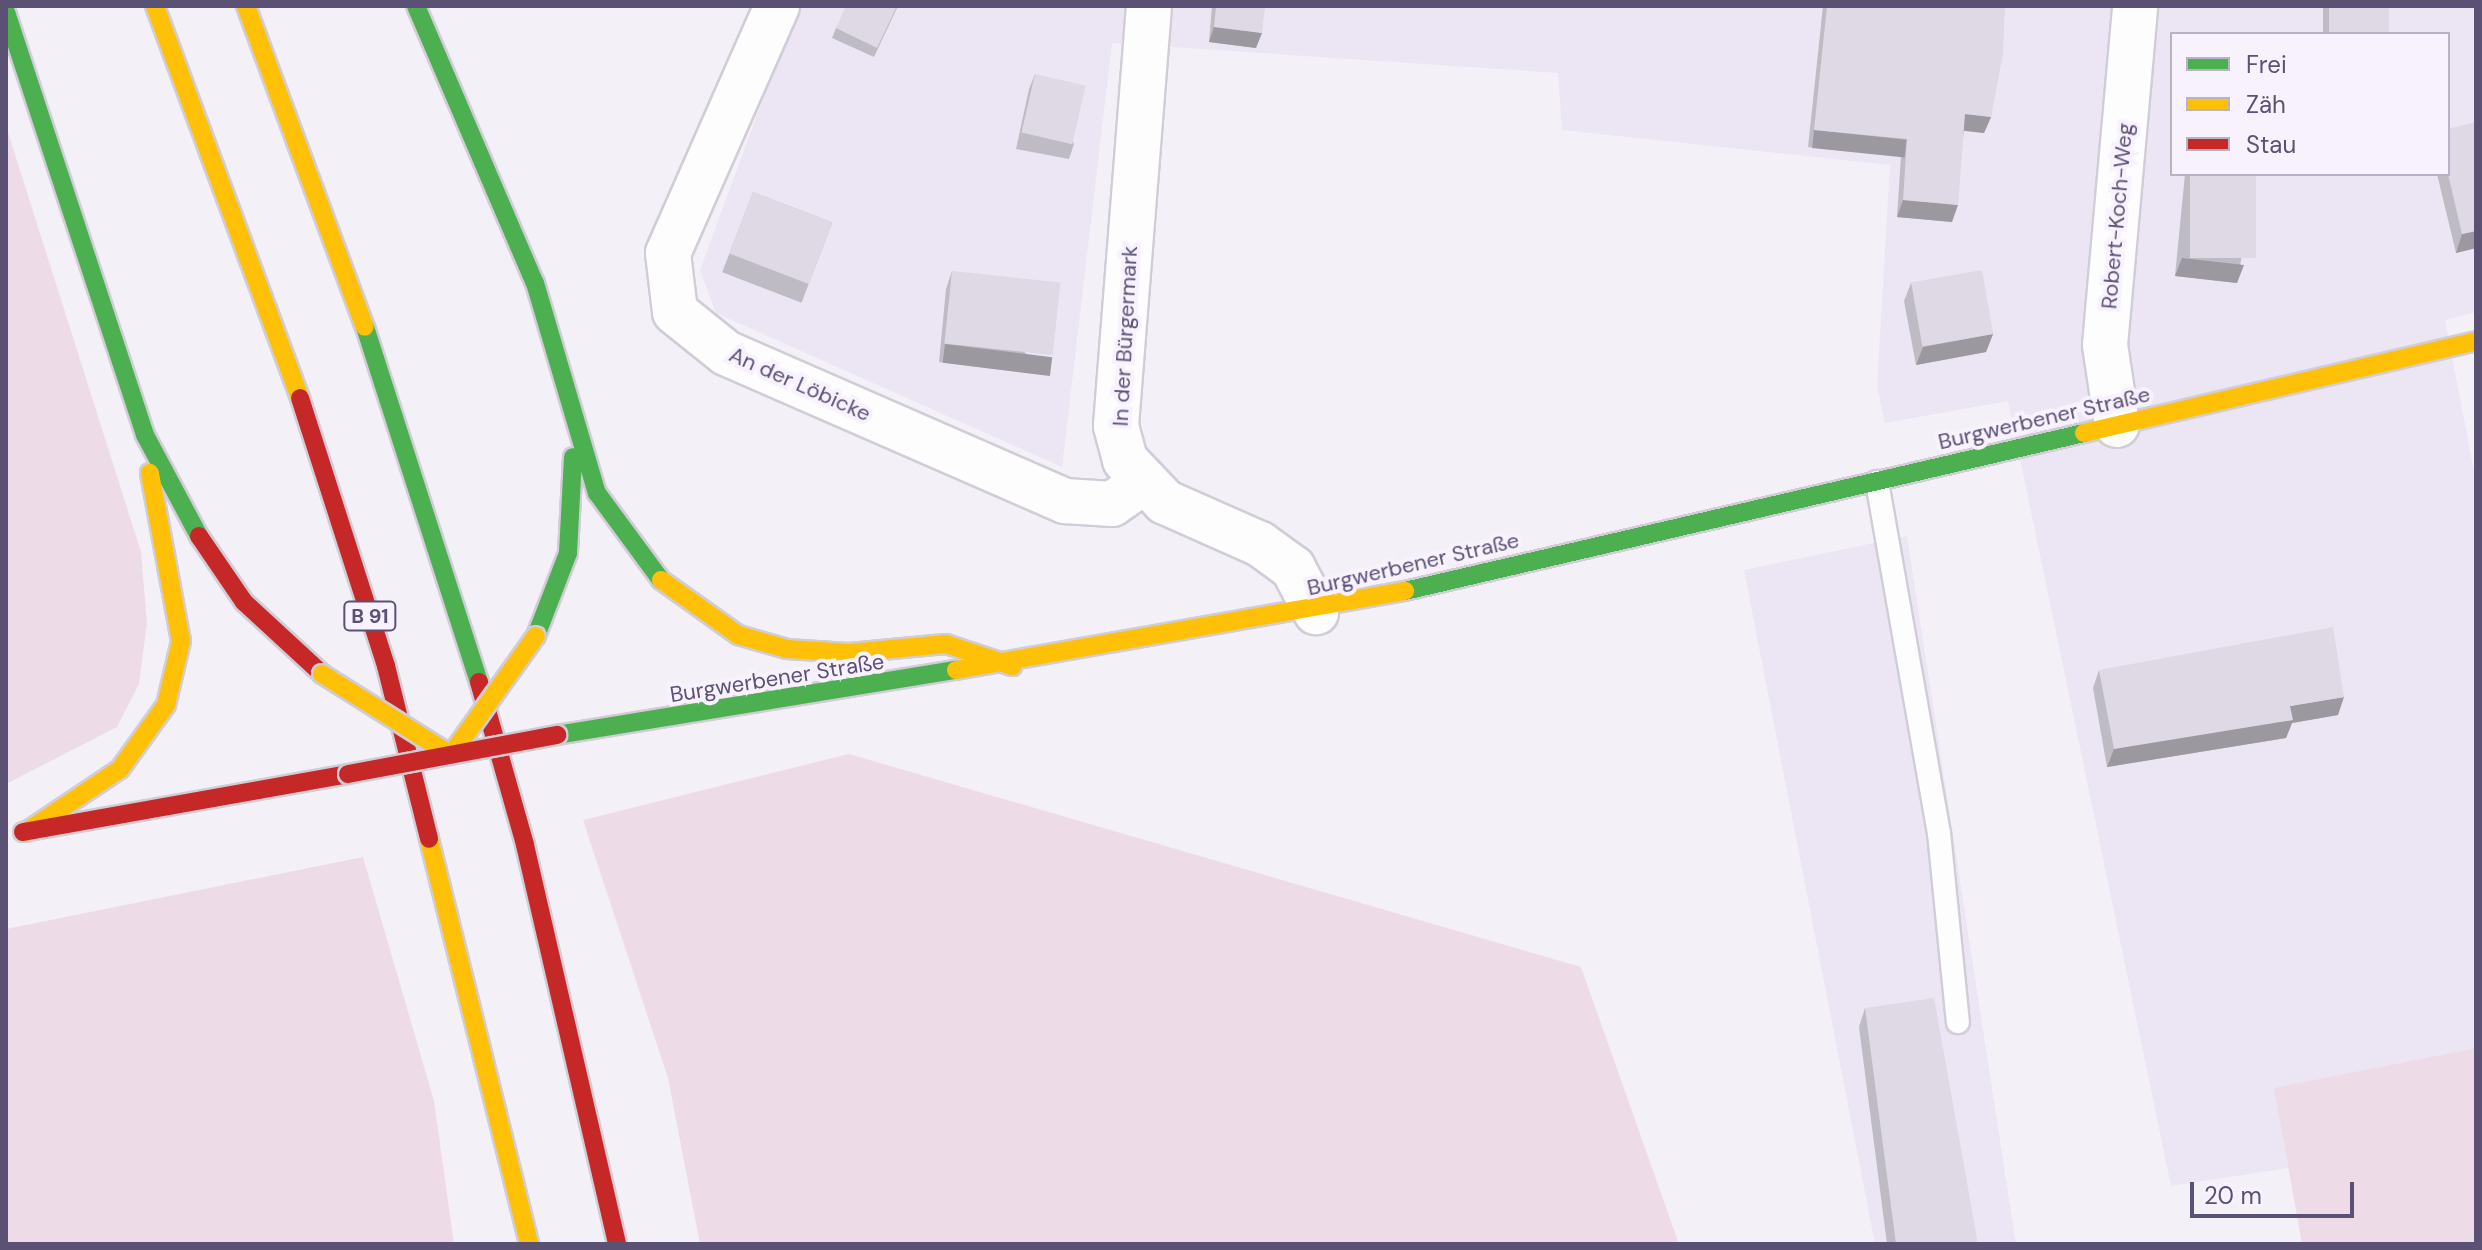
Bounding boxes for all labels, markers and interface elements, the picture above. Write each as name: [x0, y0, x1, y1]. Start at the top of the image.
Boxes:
legend: [2170, 32, 2450, 176]
text: Frei: [2246, 49, 2287, 80]
text: Zäh: [2246, 89, 2286, 120]
street label: Robert-Koch-Weg: [2096, 122, 2138, 310]
text: Stau: [2246, 129, 2296, 160]
street label: In der Bürgermark: [1107, 245, 1143, 427]
street label: An der Löbicke: [725, 341, 875, 427]
street label: Burgwerbener Straße: [1935, 381, 2153, 455]
street label: Burgwerbener Straße: [1304, 527, 1522, 601]
road number: B 91: [342, 600, 398, 632]
street label: Burgwerbener Straße: [668, 648, 886, 708]
scale bar: [2194, 1166, 2358, 1216]
text: 20 m: [2204, 1180, 2262, 1211]

